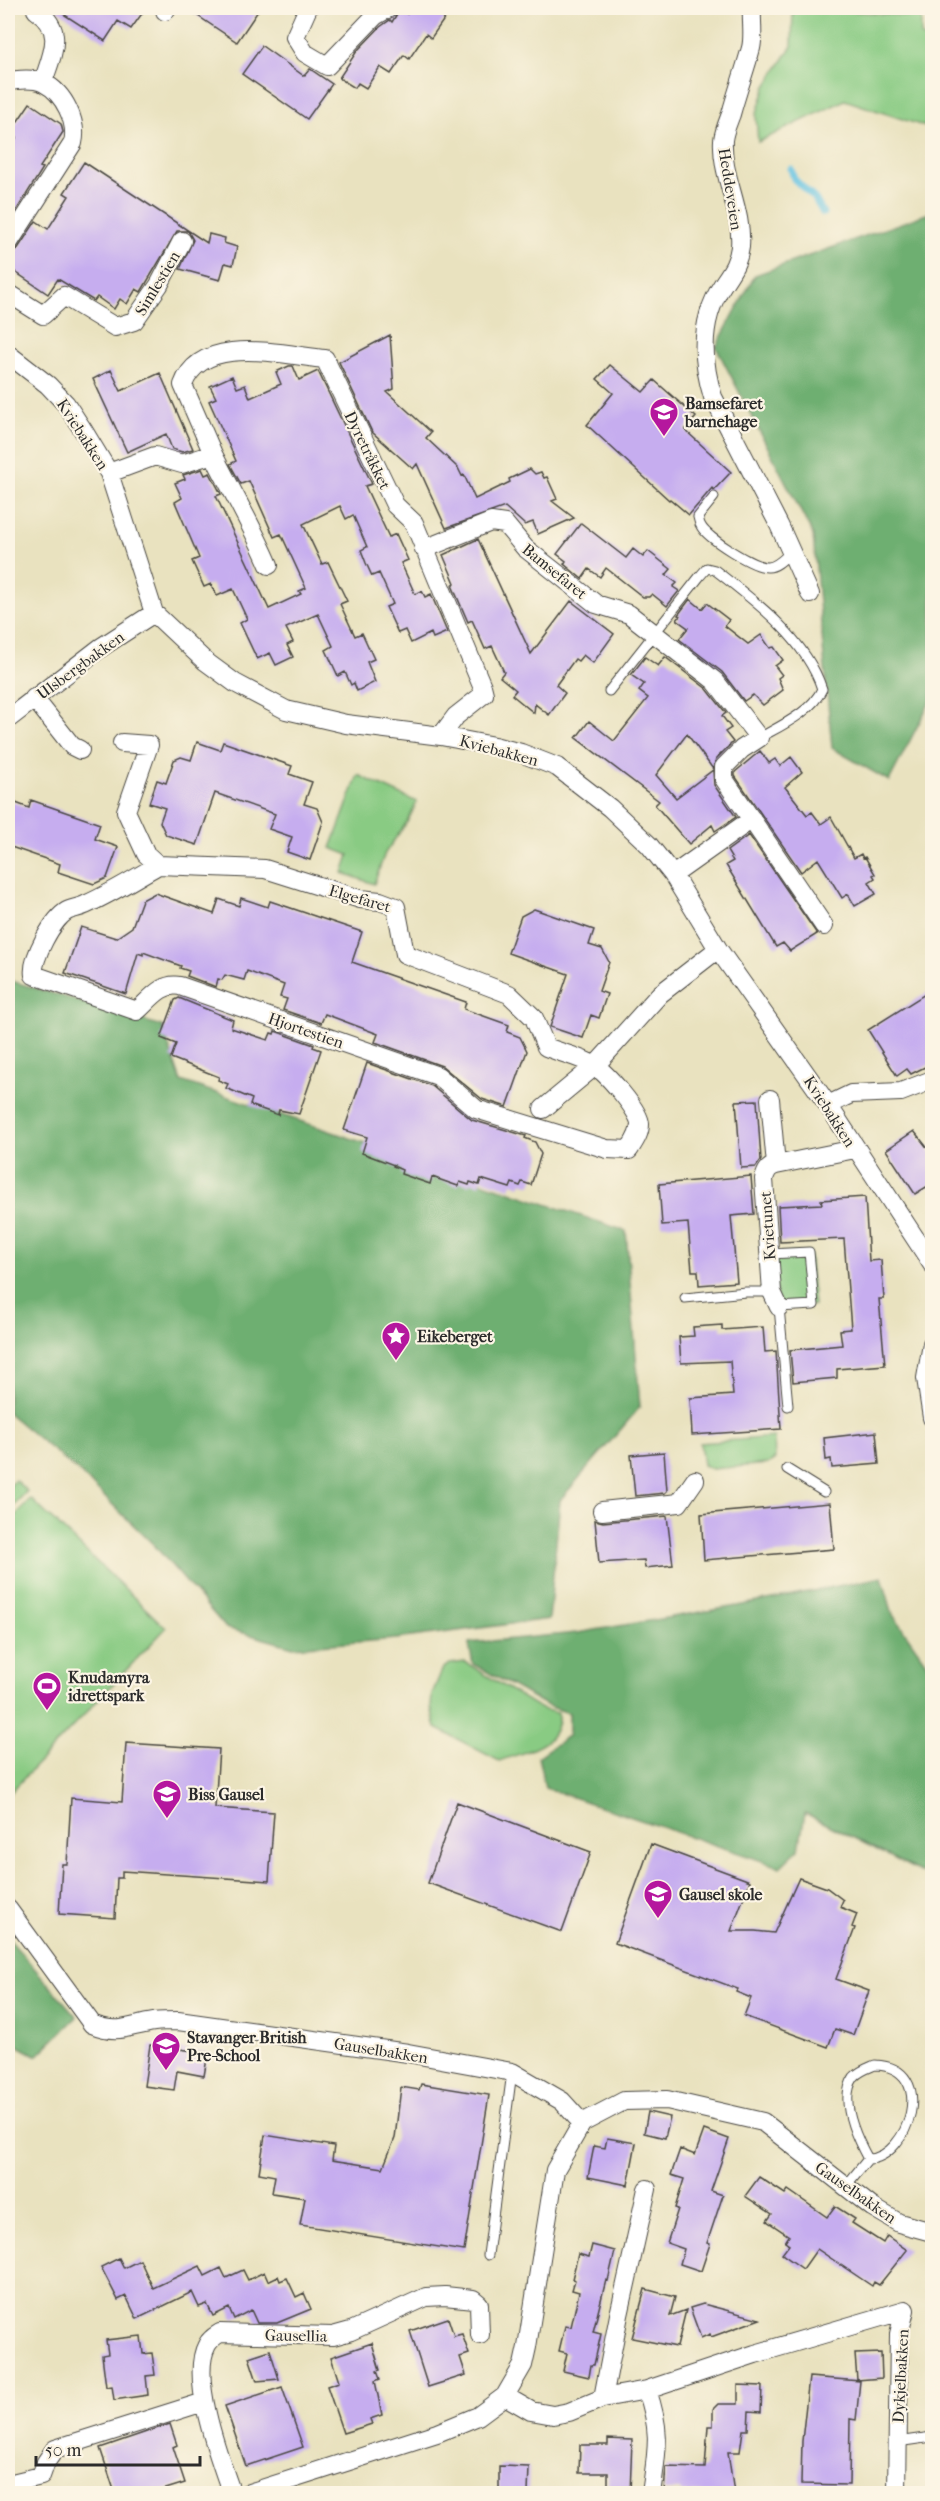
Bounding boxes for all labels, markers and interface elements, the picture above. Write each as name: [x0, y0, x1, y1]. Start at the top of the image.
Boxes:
street label: Heddeveien: [715, 147, 746, 232]
street label: Simlestien: [131, 247, 184, 319]
place label: Bamsefaret barnehage: [684, 394, 763, 432]
street label: Kviebakken: [53, 395, 113, 474]
school or university icon: Bamsefaret barnehage: [648, 396, 680, 438]
street label: Dyretråkket: [340, 408, 395, 493]
street label: Bamsefaret: [518, 539, 591, 603]
street label: Ulsbergbakken: [33, 627, 128, 704]
street label: Kviebakken: [457, 731, 541, 770]
street label: Elgefaret: [327, 881, 393, 916]
street label: Hjortestien: [266, 1009, 347, 1052]
street label: Kviebakken: [800, 1072, 860, 1151]
street label: Kvietunet: [756, 1190, 779, 1261]
place icon: Eikeberget: [380, 1320, 412, 1362]
place label: Eikeberget: [417, 1327, 493, 1347]
place label: Knudamyra idrettspark: [67, 1668, 150, 1706]
sports icon: Knudamyra idrettspark: [31, 1670, 63, 1712]
school or university icon: Biss Gausel: [151, 1778, 183, 1820]
place label: Biss Gausel: [188, 1785, 265, 1804]
school or university icon: Gausel skole: [642, 1878, 674, 1920]
place label: Gausel skole: [679, 1885, 763, 1904]
place label: Stavanger British Pre-School: [187, 2028, 307, 2065]
school or university icon: Stavanger British Pre-School: [150, 2030, 182, 2072]
street label: Gauselbakken: [333, 2034, 430, 2067]
street label: Gauselbakken: [811, 2157, 901, 2228]
street label: Gausellia: [265, 2325, 328, 2346]
street label: Dykjelbakken: [889, 2328, 912, 2424]
scale bar: [36, 2429, 200, 2467]
text: 50 m: [45, 2440, 82, 2461]

